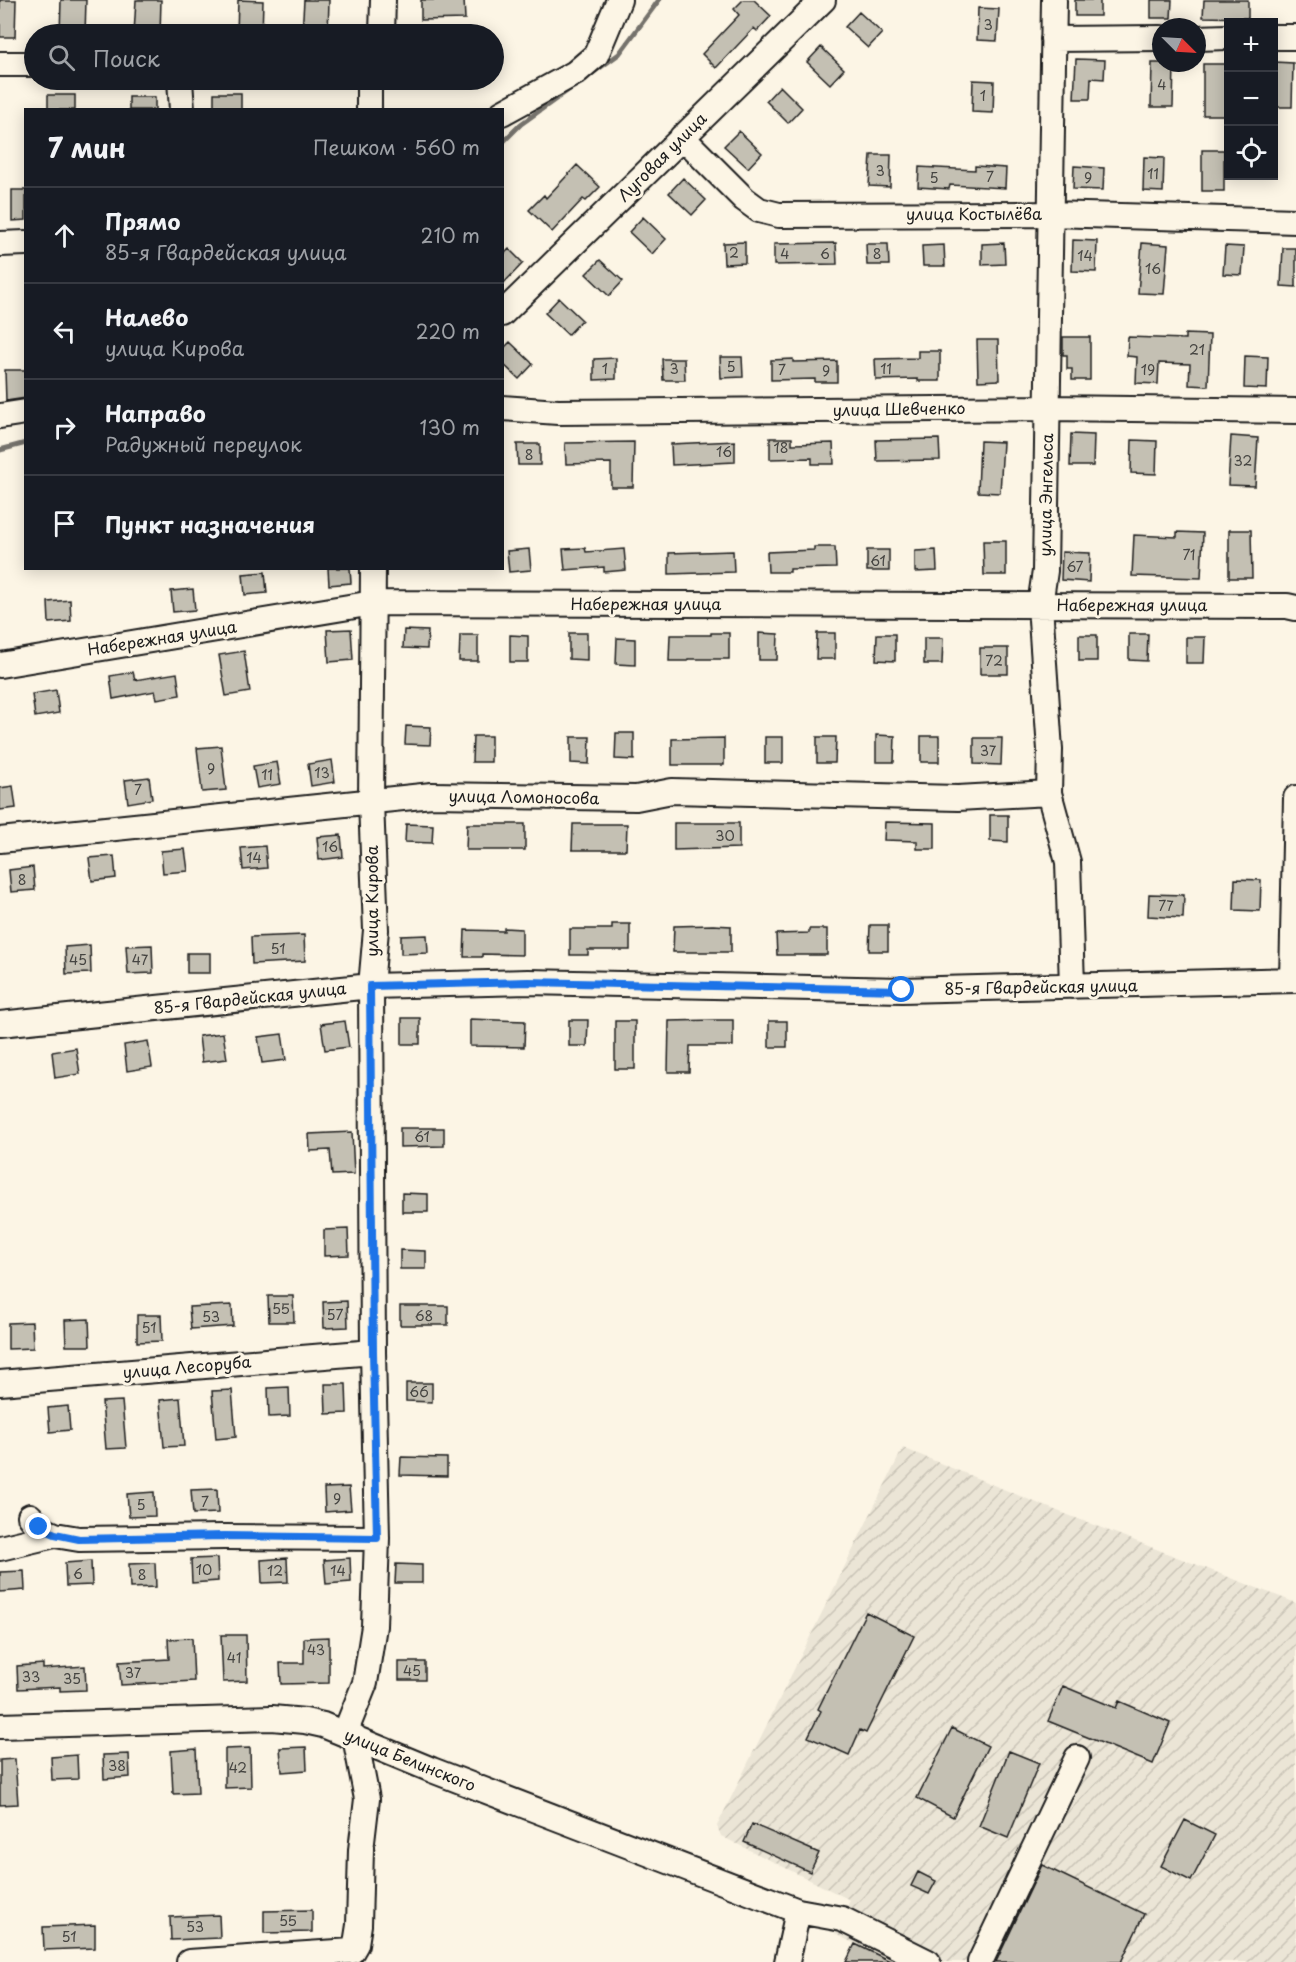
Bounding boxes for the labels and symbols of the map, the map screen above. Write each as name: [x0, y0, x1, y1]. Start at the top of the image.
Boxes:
house number: 3: [983, 14, 993, 35]
north arrow: [1152, 18, 1206, 72]
house number: 4: [1157, 74, 1167, 95]
house number: 1: [980, 85, 986, 106]
street label: Луговая улица: [611, 106, 711, 206]
house number: 3: [875, 160, 885, 181]
house number: 11: [1147, 163, 1159, 184]
house number: 7: [986, 166, 994, 187]
house number: 5: [929, 167, 939, 188]
house number: 9: [1084, 167, 1092, 188]
street label: улица Костылёва: [906, 201, 1042, 225]
house number: 2: [729, 242, 739, 263]
house number: 4: [780, 243, 790, 264]
house number: 6: [820, 243, 830, 264]
house number: 8: [873, 243, 881, 264]
house number: 14: [1077, 245, 1093, 266]
house number: 16: [1145, 258, 1161, 279]
house number: 21: [1189, 339, 1205, 360]
house number: 5: [726, 356, 736, 377]
house number: 1: [602, 358, 608, 379]
house number: 3: [669, 358, 679, 379]
house number: 11: [880, 358, 892, 379]
house number: 7: [778, 359, 786, 380]
house number: 19: [1141, 359, 1155, 380]
house number: 9: [822, 360, 830, 381]
street label: улица Шевченко: [832, 395, 966, 421]
street label: улица Энгельса: [1032, 433, 1058, 557]
house number: 18: [773, 437, 789, 458]
house number: 16: [716, 441, 732, 462]
house number: 8: [525, 444, 533, 465]
house number: 32: [1234, 450, 1252, 471]
house number: 71: [1182, 544, 1196, 565]
house number: 61: [870, 550, 886, 571]
house number: 67: [1066, 556, 1084, 577]
street label: Набережная улица: [571, 591, 721, 615]
street label: Набережная улица: [1057, 592, 1207, 616]
street label: Набережная улица: [85, 613, 238, 661]
house number: 72: [985, 650, 1003, 671]
house number: 37: [980, 740, 997, 761]
house number: 9: [207, 758, 215, 779]
house number: 13: [314, 762, 330, 783]
house number: 11: [261, 764, 273, 785]
house number: 7: [134, 779, 142, 800]
street label: улица Ломоносова: [448, 783, 600, 809]
house number: 30: [715, 825, 735, 846]
house number: 16: [322, 836, 338, 857]
street label: улица Кирова: [359, 845, 383, 957]
house number: 14: [246, 847, 262, 868]
house number: 8: [18, 869, 26, 890]
house number: 77: [1158, 895, 1174, 916]
house number: 51: [271, 938, 285, 959]
house number: 45: [69, 949, 87, 970]
house number: 47: [132, 949, 149, 970]
street label: 85-я Гвардейская улица: [944, 972, 1138, 1000]
street label: 85-я Гвардейская улица: [152, 975, 347, 1019]
route start: [888, 976, 914, 1002]
house number: 61: [414, 1126, 430, 1147]
house number: 55: [272, 1298, 290, 1319]
house number: 57: [327, 1304, 343, 1325]
house number: 68: [415, 1305, 433, 1326]
house number: 53: [202, 1306, 220, 1327]
house number: 51: [142, 1317, 156, 1338]
street label: улица Лесоруба: [122, 1348, 252, 1384]
house number: 66: [409, 1381, 429, 1402]
house number: 9: [333, 1488, 341, 1509]
house number: 7: [201, 1491, 209, 1512]
house number: 5: [136, 1494, 146, 1515]
route end: [25, 1513, 51, 1539]
house number: 10: [196, 1559, 212, 1580]
house number: 12: [267, 1560, 283, 1581]
house number: 14: [330, 1560, 346, 1581]
house number: 6: [73, 1563, 83, 1584]
house number: 8: [138, 1564, 146, 1585]
house number: 43: [307, 1639, 325, 1660]
house number: 41: [227, 1647, 241, 1668]
house number: 45: [403, 1660, 421, 1681]
house number: 37: [125, 1662, 142, 1683]
house number: 33: [22, 1666, 40, 1687]
house number: 35: [63, 1668, 81, 1689]
street label: улица Белинского: [341, 1722, 480, 1796]
house number: 38: [108, 1755, 126, 1776]
house number: 42: [229, 1757, 247, 1778]
house number: 55: [279, 1910, 297, 1931]
house number: 53: [186, 1916, 204, 1937]
house number: 51: [62, 1926, 76, 1947]

